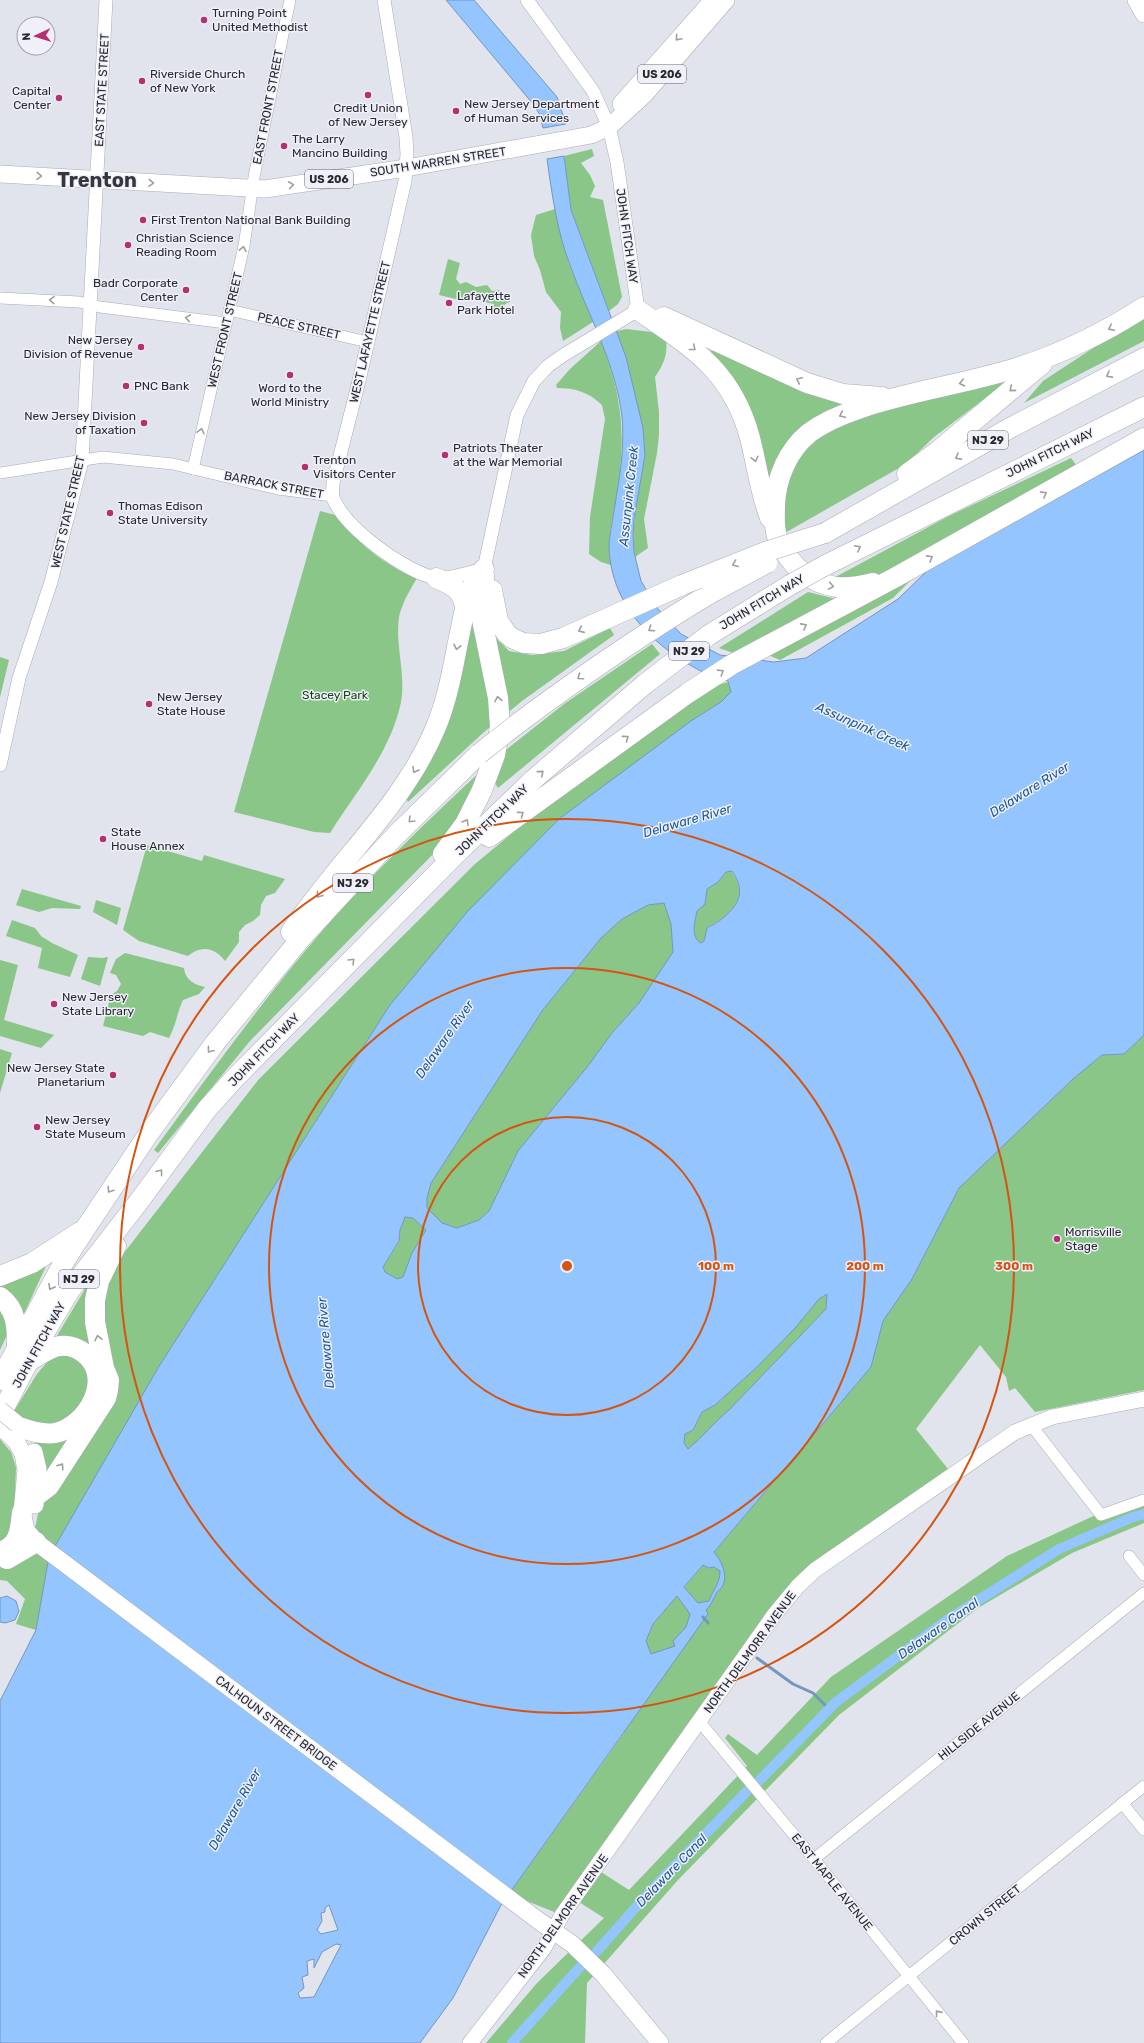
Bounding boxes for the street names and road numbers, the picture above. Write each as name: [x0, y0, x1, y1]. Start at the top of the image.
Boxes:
street label: EAST STATE STREET: [92, 33, 112, 147]
street label: EAST FRONT STREET: [250, 48, 286, 166]
road number: US 206: [638, 65, 686, 83]
street label: SOUTH WARREN STREET: [369, 144, 507, 180]
road number: US 206: [305, 170, 353, 188]
street label: JOHN FITCH WAY: [613, 187, 641, 285]
street label: WEST LAFAYETTE STREET: [347, 260, 393, 404]
street label: WEST FRONT STREET: [205, 271, 245, 389]
street label: PEACE STREET: [256, 310, 342, 342]
street label: JOHN FITCH WAY: [1004, 426, 1096, 480]
road number: NJ 29: [968, 431, 1008, 449]
street label: WEST STATE STREET: [48, 454, 88, 570]
street label: BARRACK STREET: [223, 468, 325, 502]
street label: JOHN FITCH WAY: [717, 571, 807, 633]
road number: NJ 29: [669, 642, 709, 660]
street label: JOHN FITCH WAY: [453, 781, 532, 858]
road number: NJ 29: [333, 874, 373, 892]
street label: JOHN FITCH WAY: [226, 1010, 303, 1089]
road number: NJ 29: [59, 1270, 99, 1288]
street label: JOHN FITCH WAY: [10, 1299, 69, 1390]
street label: NORTH DELMORR AVENUE: [701, 1588, 799, 1716]
street label: CALHOUN STREET BRIDGE: [213, 1673, 339, 1773]
street label: HILLSIDE AVENUE: [935, 1689, 1023, 1763]
street label: EAST MAPLE AVENUE: [789, 1831, 875, 1933]
street label: NORTH DELMORR AVENUE: [515, 1852, 611, 1980]
street label: CROWN STREET: [946, 1882, 1024, 1948]

